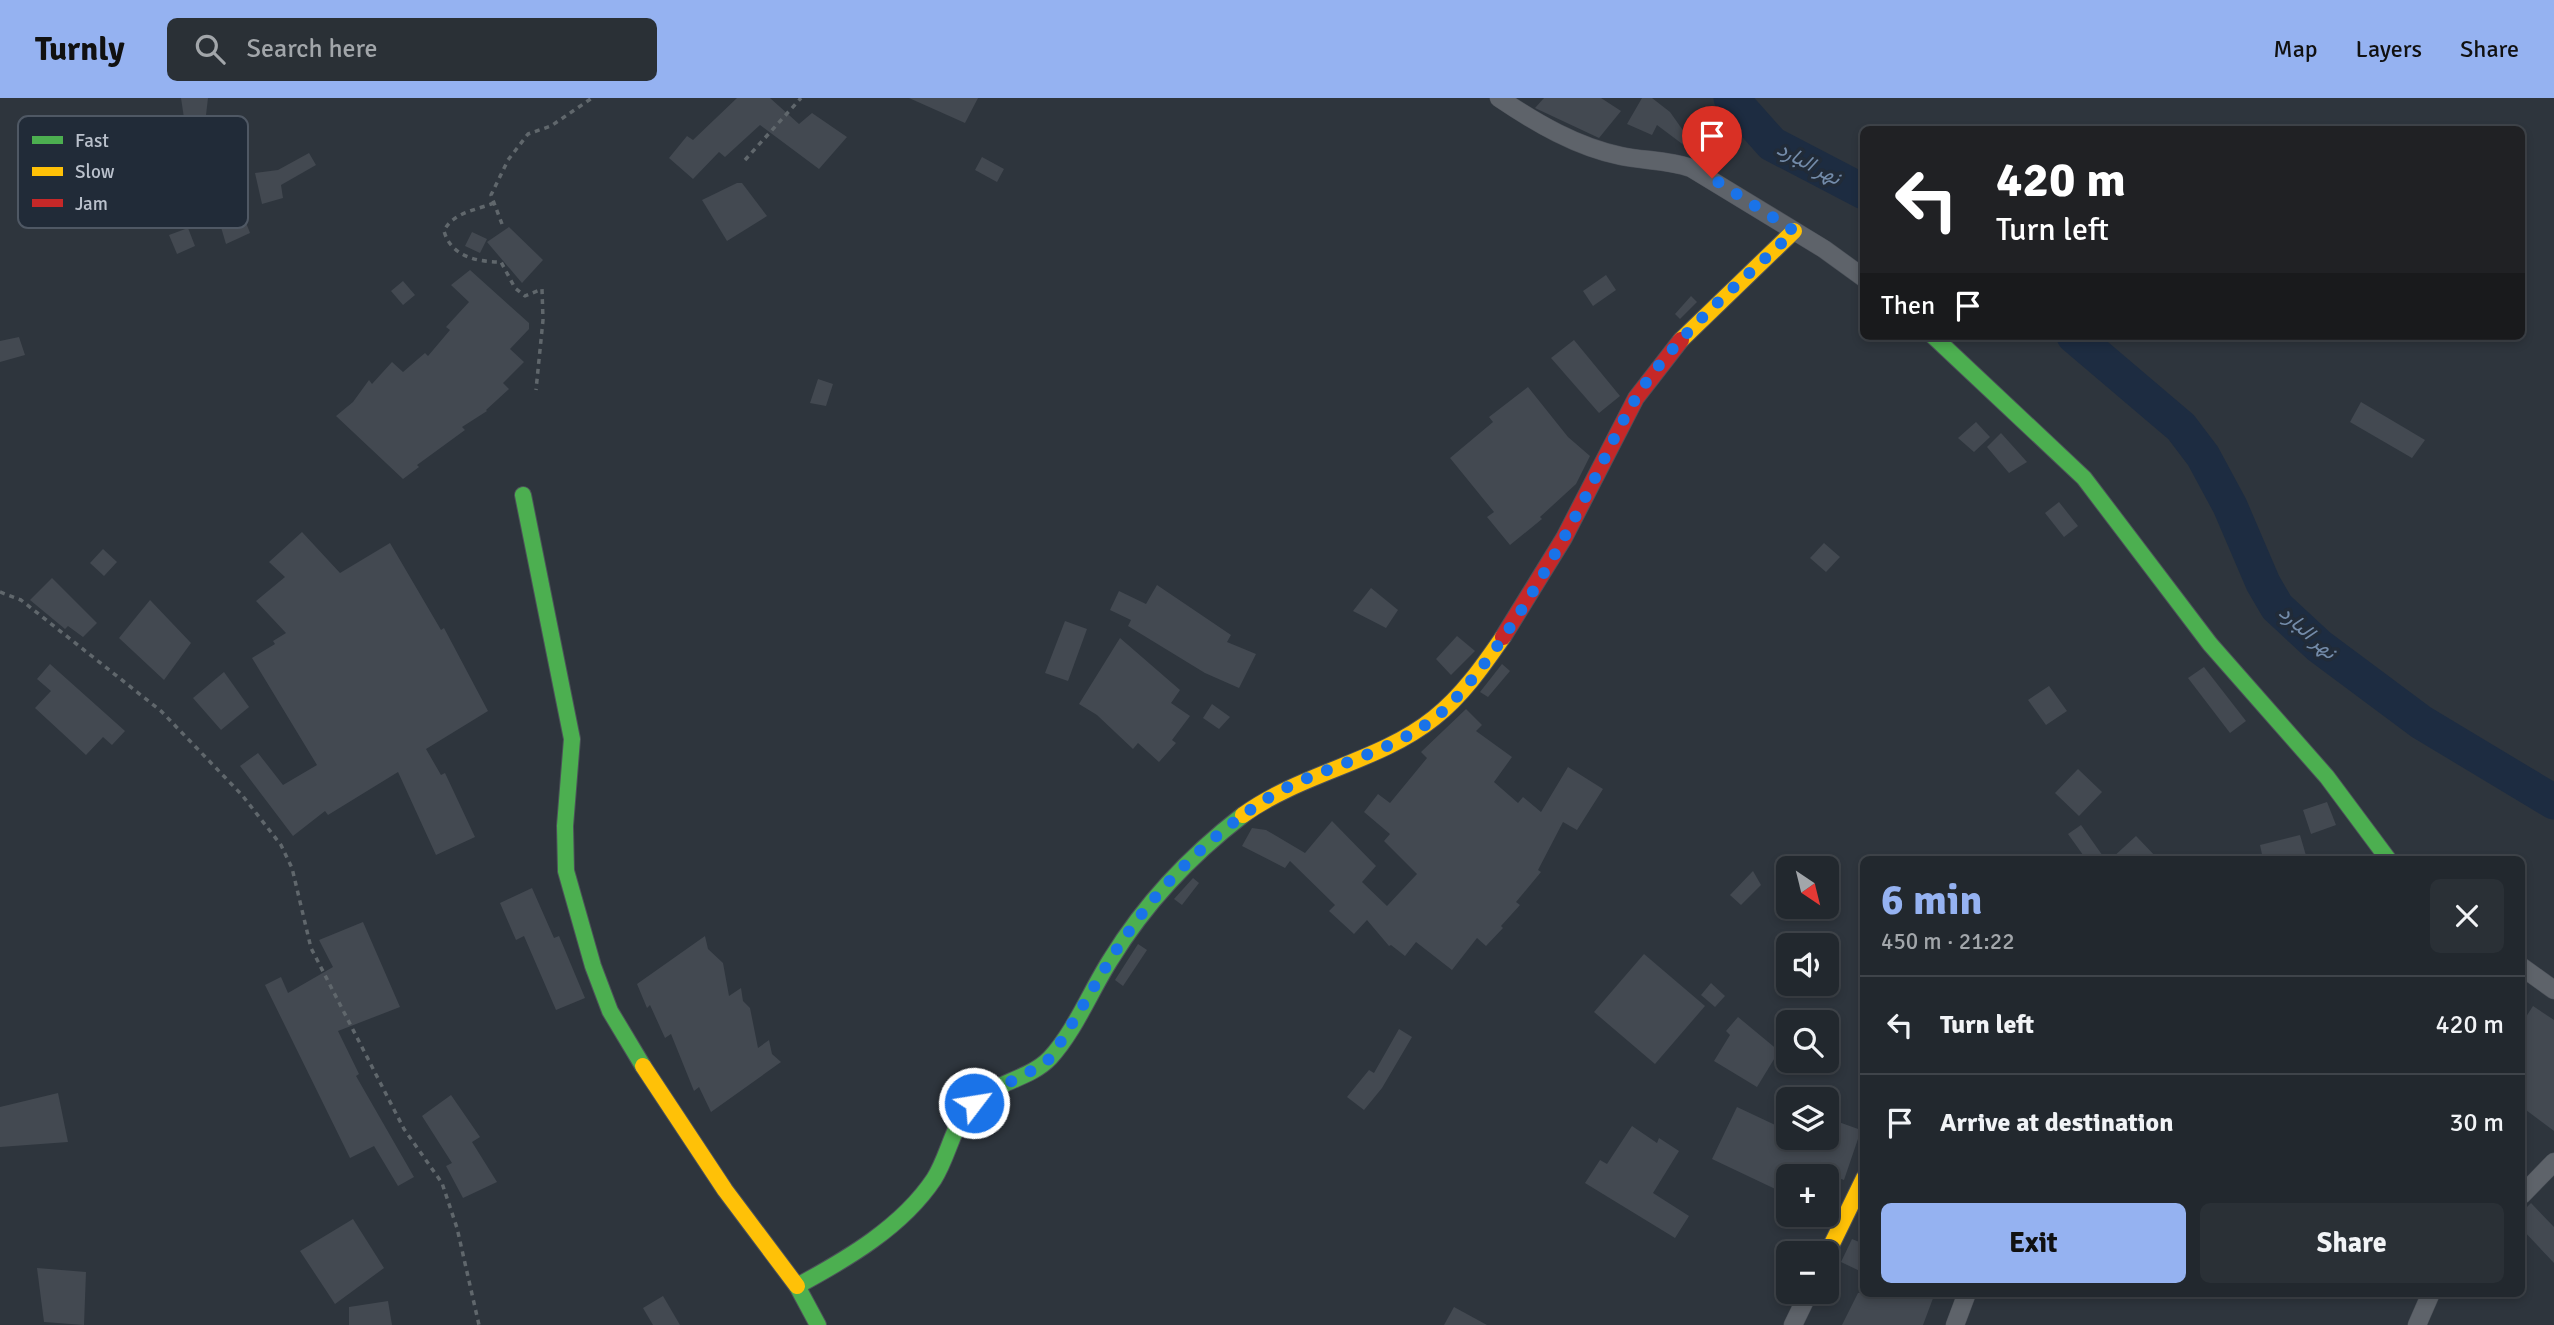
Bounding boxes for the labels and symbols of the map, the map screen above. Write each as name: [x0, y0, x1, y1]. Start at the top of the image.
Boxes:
pin: [1682, 106, 1742, 178]
legend: [18, 116, 248, 228]
text: Fast: [75, 129, 109, 153]
water label: نهر البارد: [1773, 135, 1846, 191]
text: Slow: [75, 160, 115, 184]
text: Jam: [75, 192, 108, 216]
water label: نهر البارد: [2274, 599, 2343, 665]
north arrow: [1776, 856, 1839, 919]
position arrow: [937, 1066, 1011, 1140]

